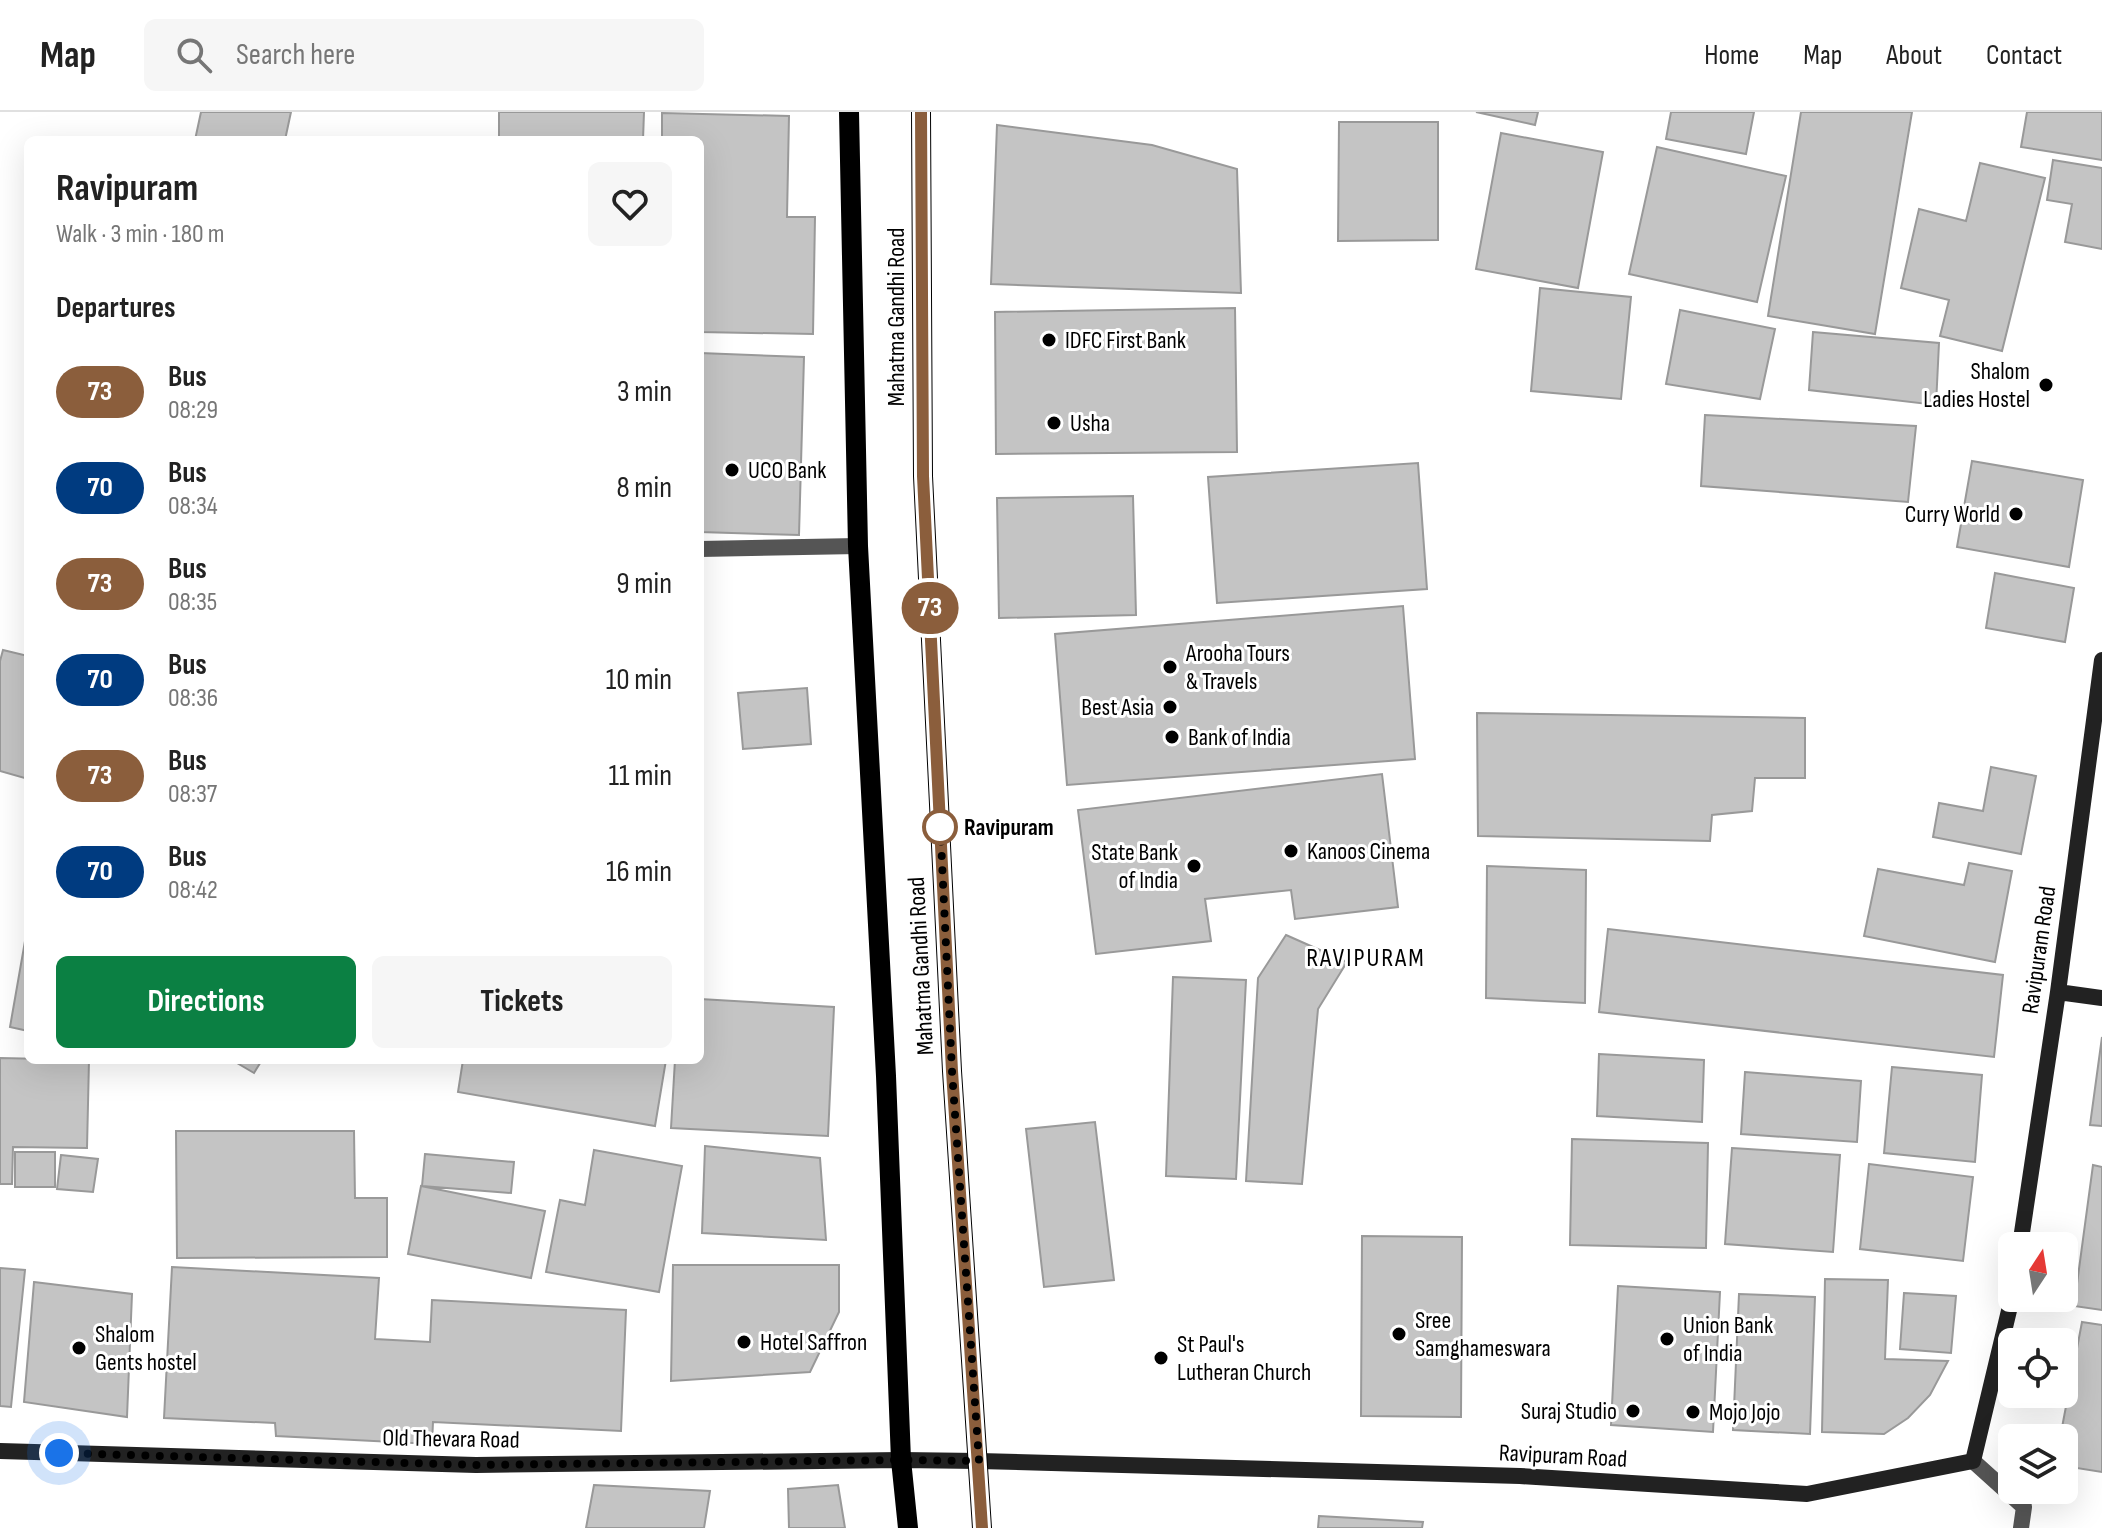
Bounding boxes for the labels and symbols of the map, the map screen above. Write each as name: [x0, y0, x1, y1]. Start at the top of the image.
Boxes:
street label: Mahatma Gandhi Road: [882, 228, 911, 406]
place label: IDFC First Bank: [1065, 326, 1186, 355]
marker: IDFC First Bank: [1040, 331, 1058, 349]
place label: Shalom Ladies Hostel: [1923, 357, 2030, 414]
marker: Shalom Ladies Hostel: [2037, 376, 2055, 394]
place label: Usha: [1070, 409, 1110, 438]
marker: Usha: [1045, 414, 1063, 432]
place label: UCO Bank: [748, 456, 826, 485]
marker: UCO Bank: [723, 461, 741, 479]
place label: Curry World: [1905, 500, 2000, 529]
marker: Curry World: [2007, 505, 2025, 523]
line badge: 73: [894, 582, 966, 634]
place label: Arooha Tours & Travels: [1185, 639, 1290, 696]
marker: Arooha Tours & Travels: [1161, 658, 1179, 676]
place label: Best Asia: [1081, 693, 1154, 722]
marker: Best Asia: [1161, 698, 1179, 716]
place label: Bank of India: [1188, 723, 1291, 752]
marker: Bank of India: [1163, 728, 1181, 746]
marker: Ravipuram: [923, 810, 957, 844]
place label: Ravipuram: [964, 813, 1054, 842]
place label: Kanoos Cinema: [1307, 837, 1430, 866]
place label: State Bank of India: [1091, 838, 1178, 895]
marker: Kanoos Cinema: [1282, 842, 1300, 860]
marker: State Bank of India: [1185, 857, 1203, 875]
street label: Mahatma Gandhi Road: [902, 876, 940, 1056]
street label: Ravipuram Road: [2016, 884, 2062, 1016]
district label: RAVIPURAM: [1306, 943, 1426, 974]
north arrow: [1998, 1232, 2078, 1312]
place label: Sree Samghameswara: [1415, 1306, 1551, 1363]
place label: Union Bank of India: [1683, 1311, 1773, 1368]
place label: Shalom Gents hostel: [95, 1320, 197, 1377]
marker: Sree Samghameswara: [1390, 1325, 1408, 1343]
place label: Hotel Saffron: [760, 1328, 867, 1357]
place label: St Paul's Lutheran Church: [1177, 1330, 1311, 1387]
marker: Union Bank of India: [1658, 1330, 1676, 1348]
marker: Hotel Saffron: [735, 1333, 753, 1351]
marker: Shalom Gents hostel: [70, 1339, 88, 1357]
marker: St Paul's Lutheran Church: [1152, 1349, 1170, 1367]
place label: Suraj Studio: [1521, 1397, 1617, 1426]
place label: Mojo Jojo: [1709, 1398, 1780, 1427]
marker: Suraj Studio: [1624, 1402, 1642, 1420]
marker: Mojo Jojo: [1684, 1403, 1702, 1421]
street label: Old Thevara Road: [382, 1423, 520, 1455]
your location: [39, 1433, 79, 1473]
street label: Ravipuram Road: [1498, 1438, 1628, 1474]

